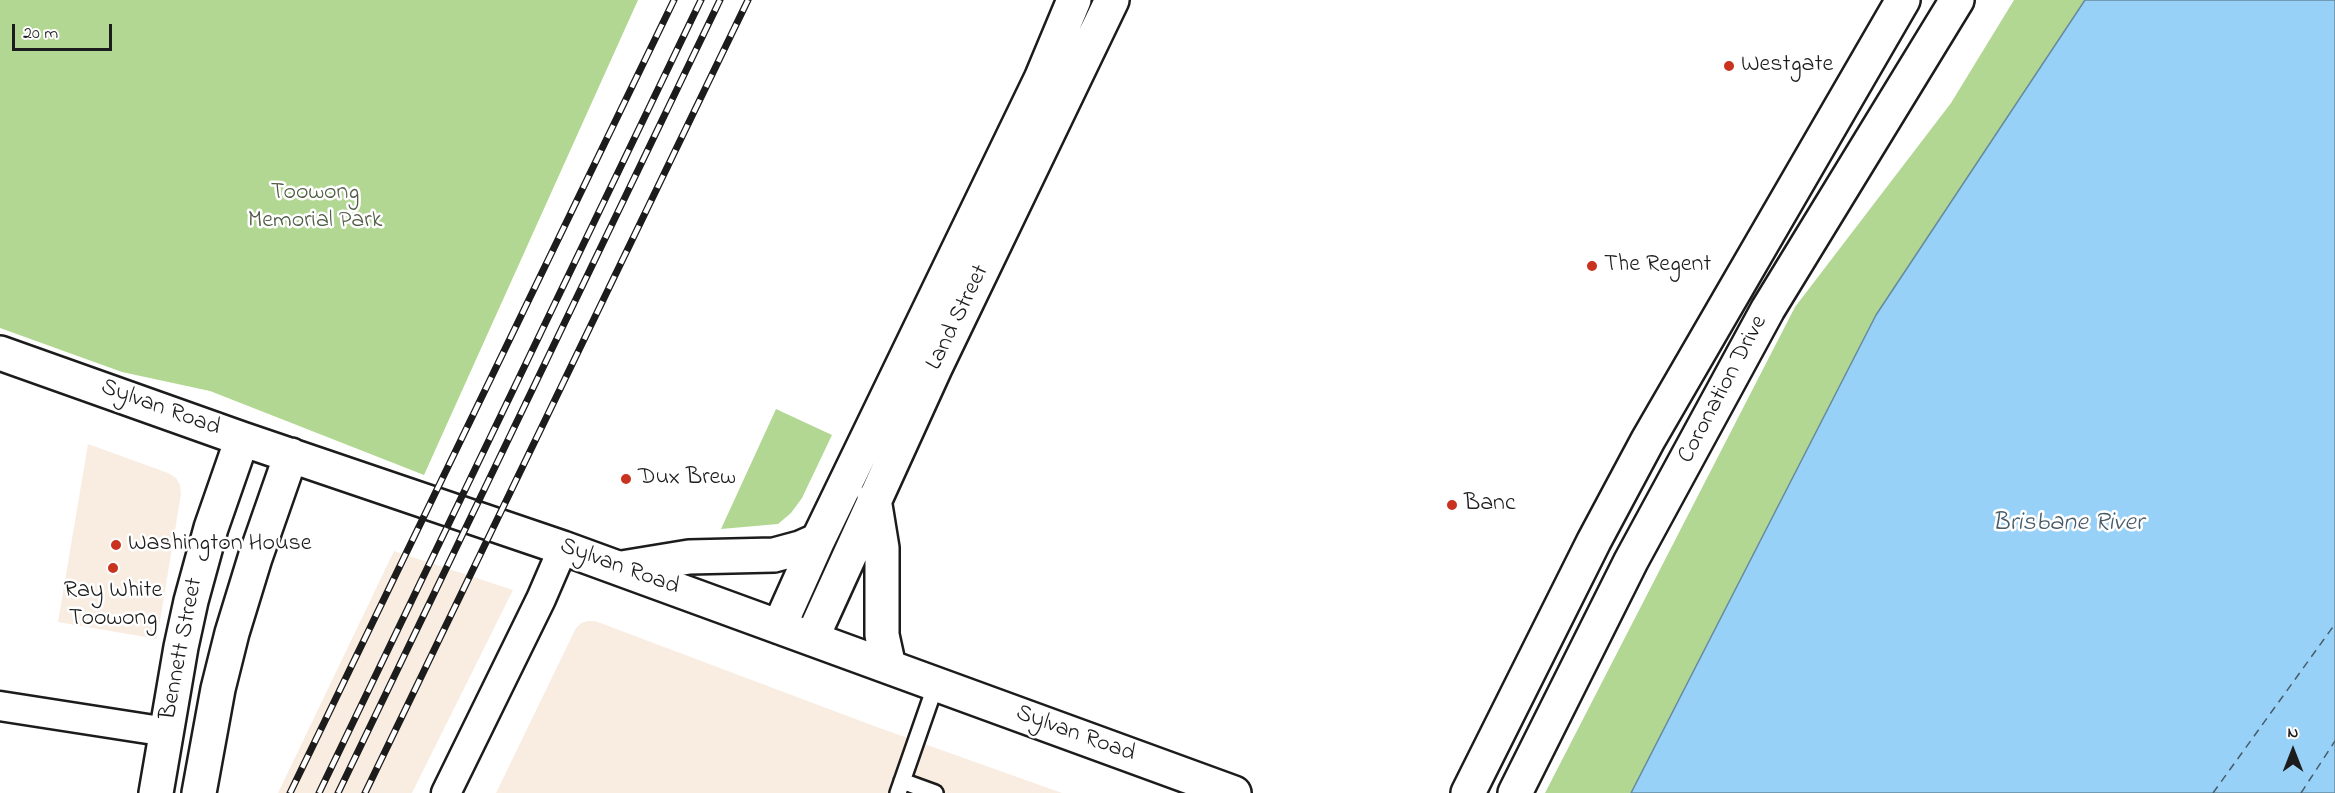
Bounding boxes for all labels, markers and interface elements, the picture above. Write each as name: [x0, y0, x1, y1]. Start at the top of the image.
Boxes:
scale bar: [15, 12, 116, 50]
text: 20 m: [23, 21, 58, 47]
place label: Westgate: [1741, 52, 1833, 80]
marker: Westgate: [1722, 59, 1736, 73]
park label: Toowong Memorial Park: [248, 180, 382, 236]
place label: The Regent: [1604, 252, 1711, 280]
marker: The Regent: [1585, 259, 1599, 273]
street label: Land Street: [921, 261, 997, 375]
street label: Coronation Drive: [1673, 311, 1775, 469]
street label: Sylvan Road: [96, 374, 224, 444]
place label: Dux Brew: [638, 465, 736, 493]
marker: Dux Brew: [619, 472, 633, 486]
place label: Banc: [1464, 491, 1516, 519]
marker: Banc: [1445, 498, 1459, 512]
water label: Brisbane River: [1992, 509, 2144, 541]
place label: Washington House: [128, 531, 312, 559]
street label: Sylvan Road: [555, 533, 683, 603]
marker: Washington House: [109, 538, 123, 552]
marker: Ray White Toowong: [106, 561, 120, 575]
street label: Bennett Street: [155, 576, 211, 722]
place label: Ray White Toowong: [64, 578, 162, 634]
street label: Sylvan Road: [1011, 700, 1139, 770]
north arrow: [2263, 721, 2323, 781]
text: N: [2288, 721, 2298, 745]

